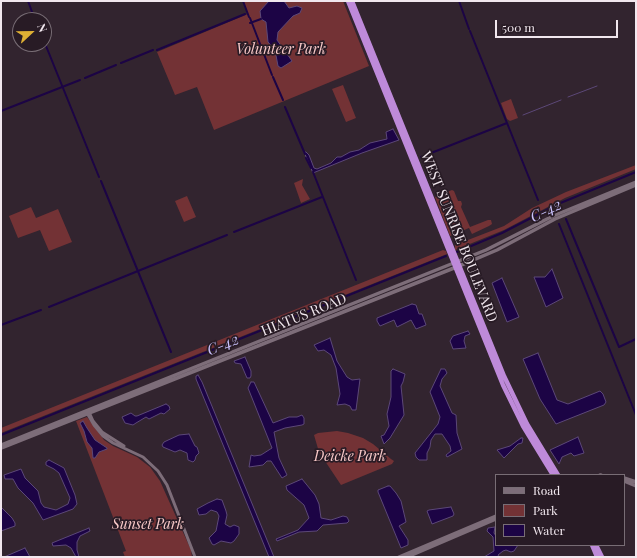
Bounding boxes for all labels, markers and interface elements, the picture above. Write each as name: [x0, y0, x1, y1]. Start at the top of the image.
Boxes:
north arrow: [12, 12, 52, 52]
scale bar: [497, 12, 620, 38]
text: 500 m: [502, 19, 535, 35]
text: N: [34, 21, 51, 34]
park label: Volunteer Park: [236, 42, 326, 58]
street label: WEST SUNRISE BOULEVARD: [417, 149, 501, 325]
water label: C-42: [527, 196, 565, 226]
street label: HIATUS ROAD: [259, 290, 349, 340]
water label: C-42: [204, 330, 242, 360]
park label: Deicke Park: [314, 449, 386, 465]
legend: [495, 474, 625, 546]
text: Road: [533, 482, 560, 498]
text: Park: [533, 502, 558, 518]
park label: Sunset Park: [112, 517, 184, 533]
text: Water: [533, 522, 565, 538]

